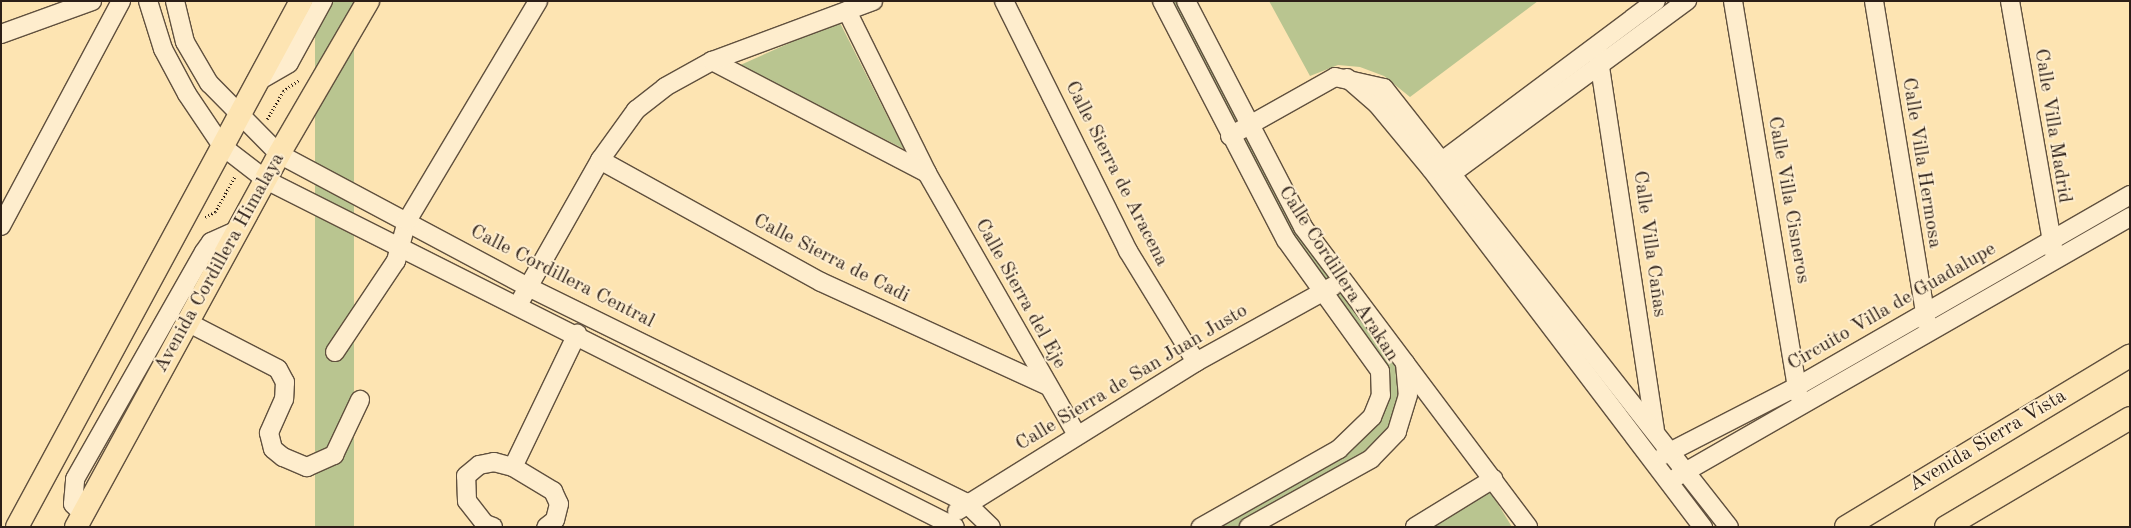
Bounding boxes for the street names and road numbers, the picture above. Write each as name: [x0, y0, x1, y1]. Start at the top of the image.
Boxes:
street label: Calle Villa Madrid: [2028, 47, 2076, 205]
street label: Calle Villa Hermosa: [1896, 76, 1946, 250]
street label: Calle Sierra de Aracena: [1059, 77, 1173, 271]
street label: Calle Villa Cisneros: [1761, 115, 1815, 285]
street label: Avenida Cordillera Himalaya: [149, 149, 291, 377]
street label: Calle Villa Cañas: [1627, 169, 1671, 319]
street label: Calle Cordillera Arakan: [1272, 182, 1404, 366]
street label: Calle Sierra de Cadi: [749, 209, 913, 309]
street label: Calle Sierra del Eje: [969, 215, 1071, 373]
street label: Calle Cordillera Central: [466, 220, 658, 334]
street label: Circuito Villa de Guadalupe: [1783, 237, 2001, 377]
street label: Calle Sierra de San Juan Justo: [1012, 299, 1252, 457]
street label: Avenida Sierra Vista: [1905, 385, 2071, 497]

